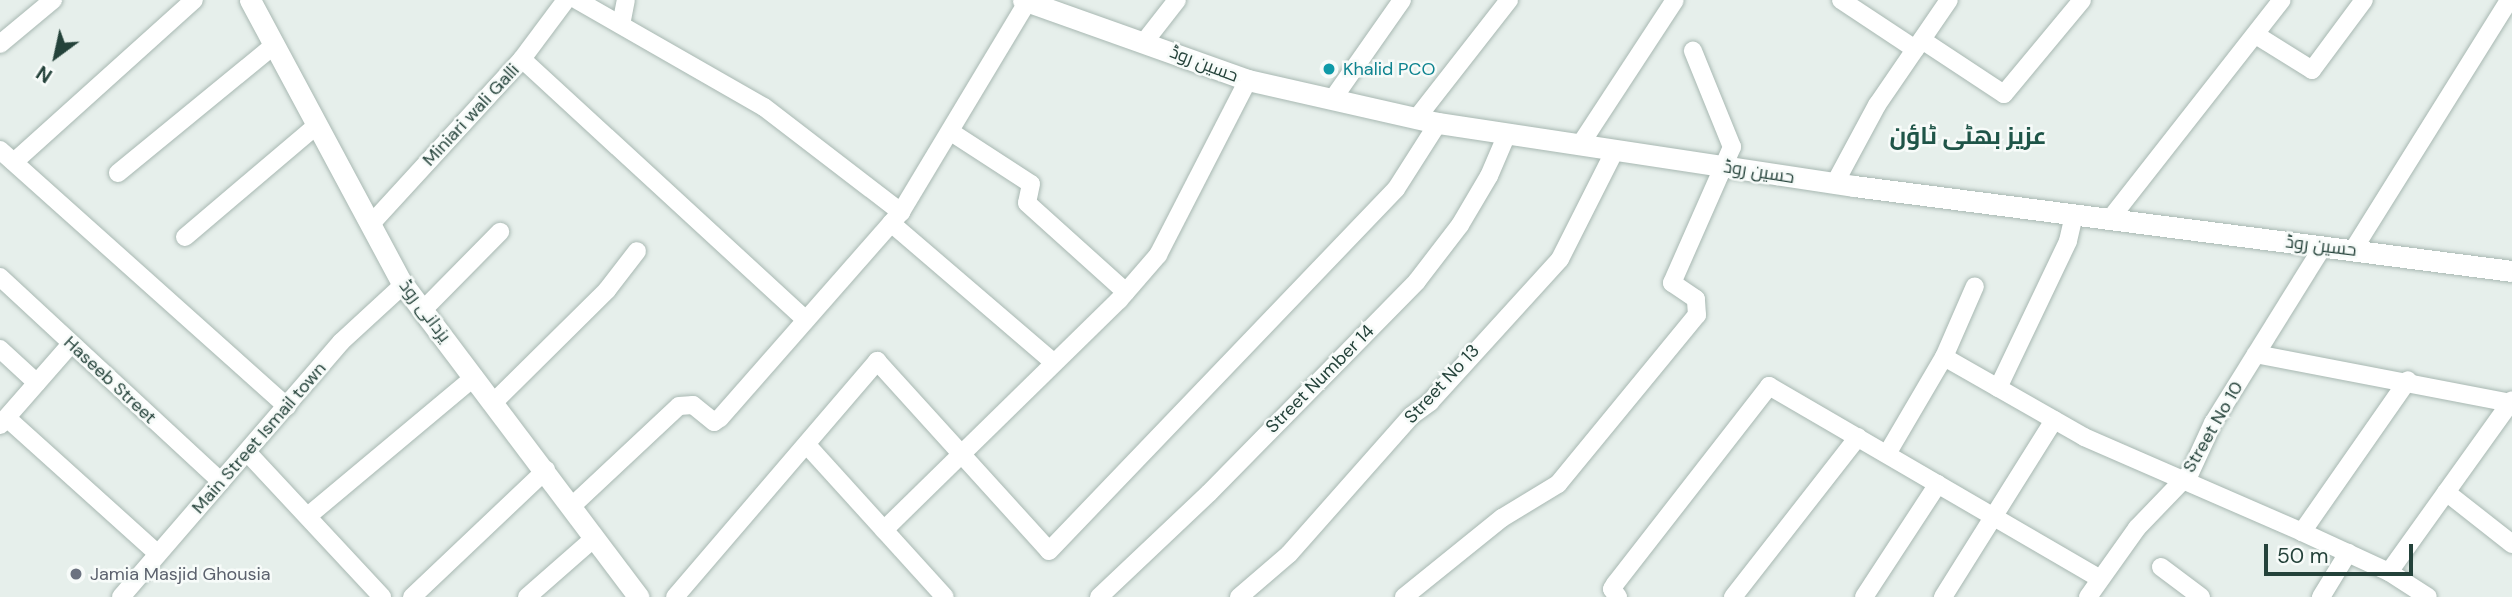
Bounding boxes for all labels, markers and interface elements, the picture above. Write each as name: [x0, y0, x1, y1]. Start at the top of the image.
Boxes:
north arrow: [21, 21, 91, 91]
street label: حسین روڈ: [1167, 41, 1241, 87]
place label: Khalid PCO: [1343, 58, 1435, 80]
street label: Miniari wali Galli: [418, 59, 524, 171]
text: N: [32, 60, 57, 88]
marker: Khalid PCO: [1321, 61, 1337, 77]
district label: عزیز بھٹی ٹاؤن: [1889, 122, 2047, 150]
street label: حسین روڈ: [1722, 156, 1796, 188]
street label: حسین روڈ: [2284, 231, 2358, 261]
street label: یزدانی روڈ: [395, 276, 455, 346]
street label: Street Number 14: [1261, 320, 1379, 438]
street label: Haseeb Street: [59, 332, 161, 428]
street label: Street No 13: [1400, 340, 1484, 428]
street label: Main Street Ismail town: [187, 358, 331, 518]
street label: Street No 10: [2178, 378, 2248, 476]
scale bar: [2267, 530, 2416, 574]
text: 50 m: [2277, 542, 2328, 570]
place label: Jamia Masjid Ghousia: [90, 563, 271, 585]
marker: Jamia Masjid Ghousia: [68, 566, 84, 582]

